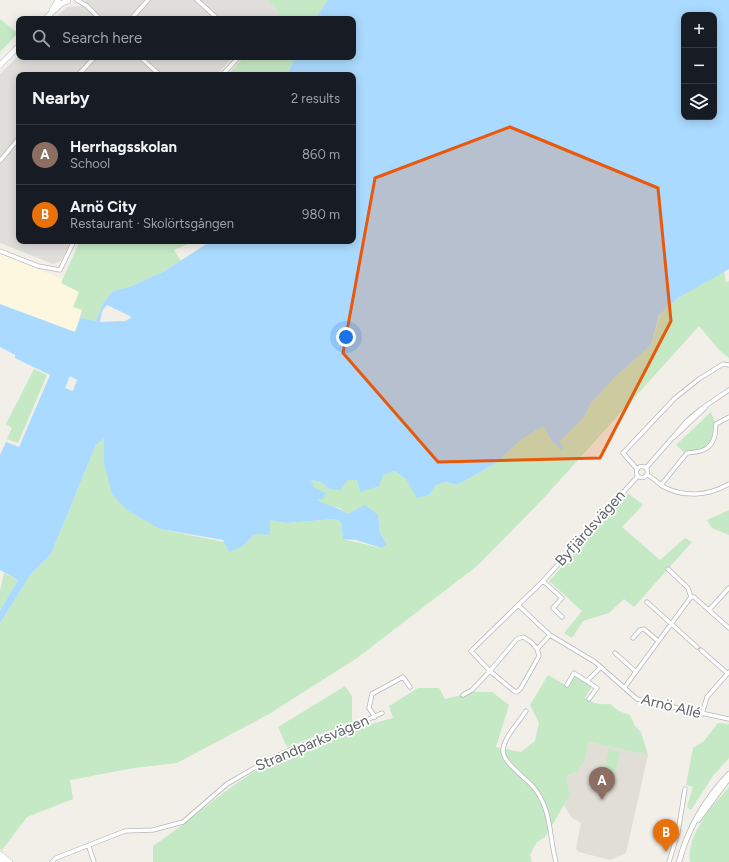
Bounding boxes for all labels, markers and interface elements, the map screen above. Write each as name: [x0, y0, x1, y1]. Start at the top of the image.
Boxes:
map controls: [681, 12, 717, 120]
button: +: [681, 12, 717, 48]
search box: [16, 16, 356, 60]
icon: search: [30, 27, 52, 49]
text: Search here: [62, 29, 142, 47]
button: −: [681, 48, 717, 84]
button: layers: [681, 84, 717, 120]
text: Nearby: [32, 88, 90, 108]
text: 2 results: [291, 91, 340, 106]
text: Herrhagsskolan: [70, 138, 177, 156]
text: A: [40, 147, 50, 162]
text: 860 m: [302, 147, 340, 162]
text: School: [70, 156, 110, 171]
text: Arnö City: [70, 198, 137, 216]
text: B: [41, 207, 49, 222]
text: 980 m: [302, 207, 340, 222]
text: Restaurant · Skolörtsgången: [70, 216, 234, 231]
your location: [336, 327, 356, 347]
street label: Byfjärdsvägen: [551, 486, 629, 570]
street label: Arnö Allé: [639, 690, 703, 722]
street label: Strandparksvägen: [253, 711, 371, 775]
pin: A: [589, 767, 615, 800]
pin: B: [653, 819, 679, 852]

